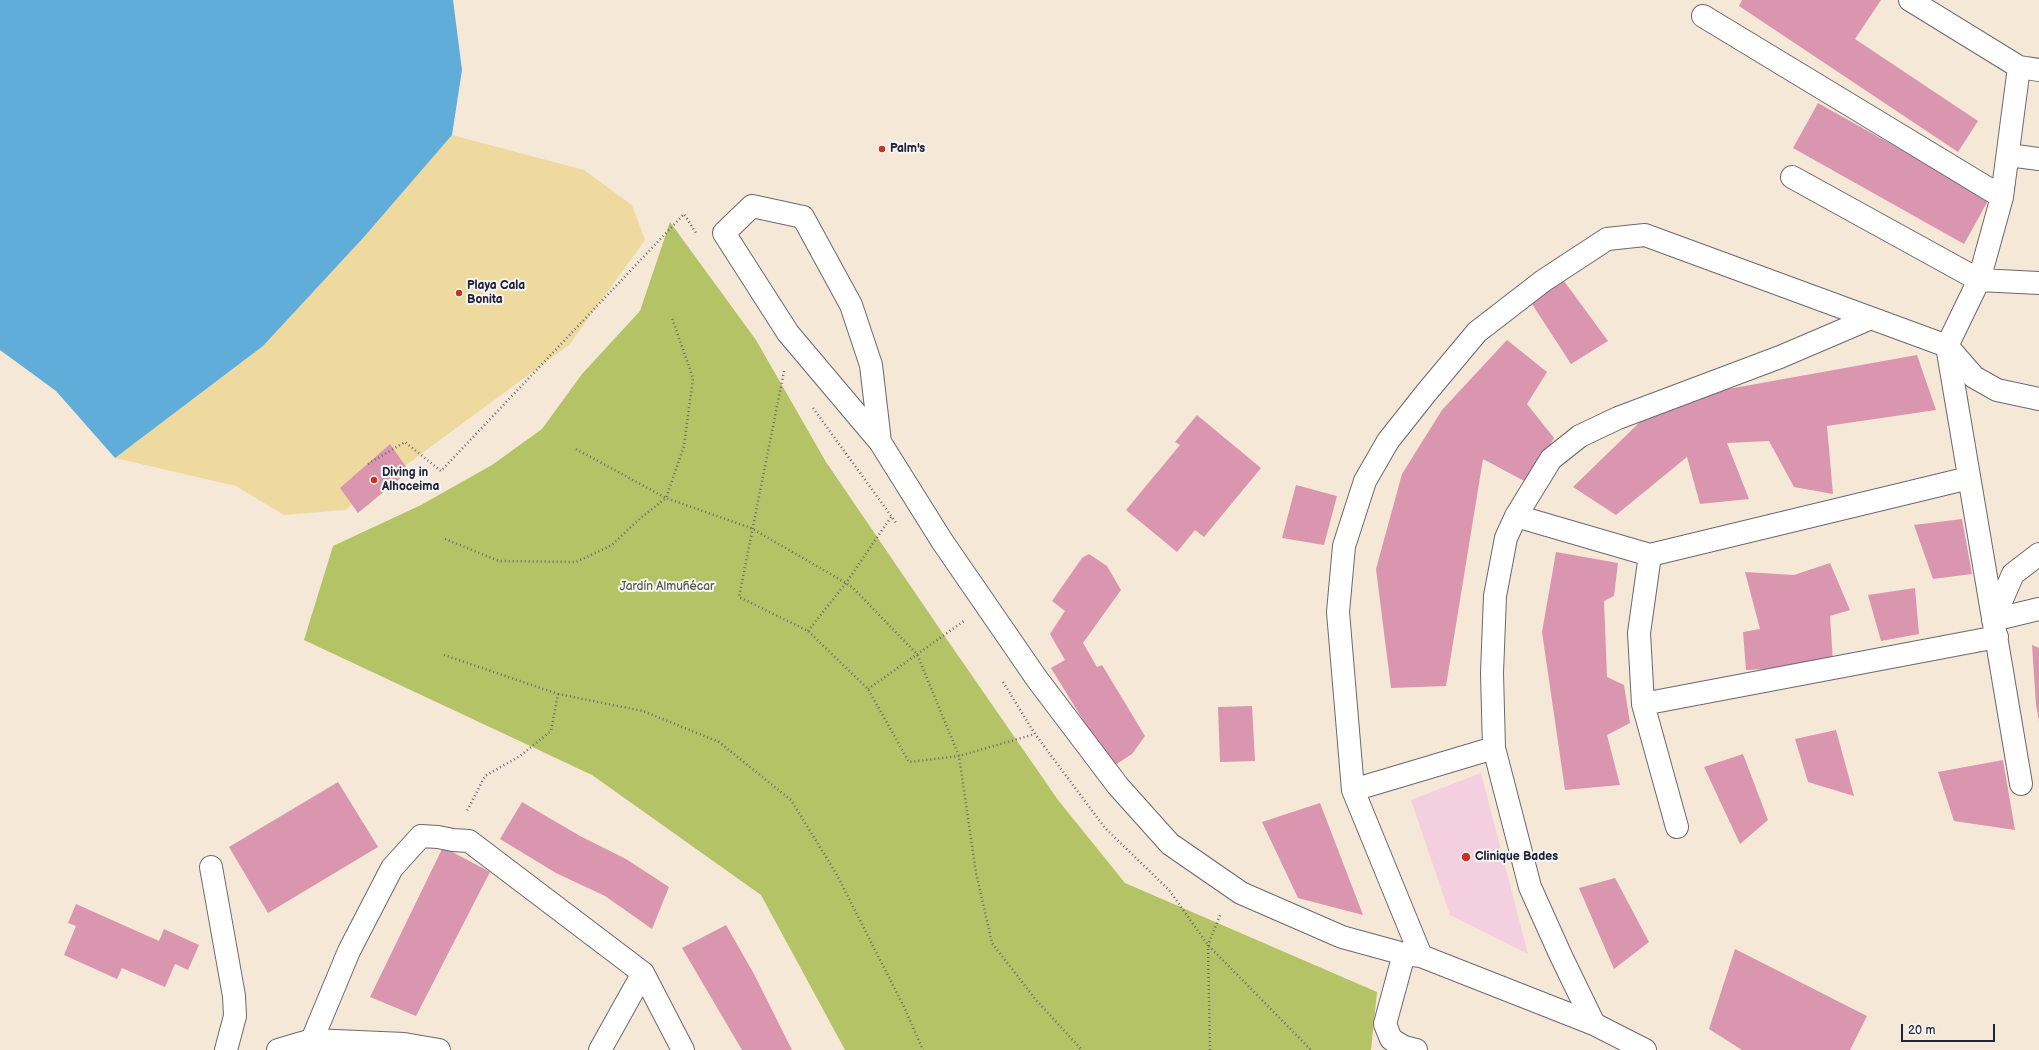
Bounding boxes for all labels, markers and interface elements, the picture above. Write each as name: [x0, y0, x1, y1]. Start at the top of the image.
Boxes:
place label: Palm's: [890, 142, 925, 156]
marker: Palm's: [877, 144, 887, 154]
place label: Playa Cala Bonita: [467, 279, 525, 307]
marker: Playa Cala Bonita: [454, 288, 464, 298]
place label: Diving in Alhoceima: [382, 466, 439, 494]
marker: Diving in Alhoceima: [369, 475, 379, 485]
park label: Jardín Almuñécar: [620, 580, 714, 594]
place label: Clinique Bades: [1475, 850, 1558, 864]
marker: Clinique Bades: [1460, 851, 1472, 863]
scale bar: [1903, 1016, 1997, 1042]
text: 20 m: [1908, 1023, 1935, 1038]

